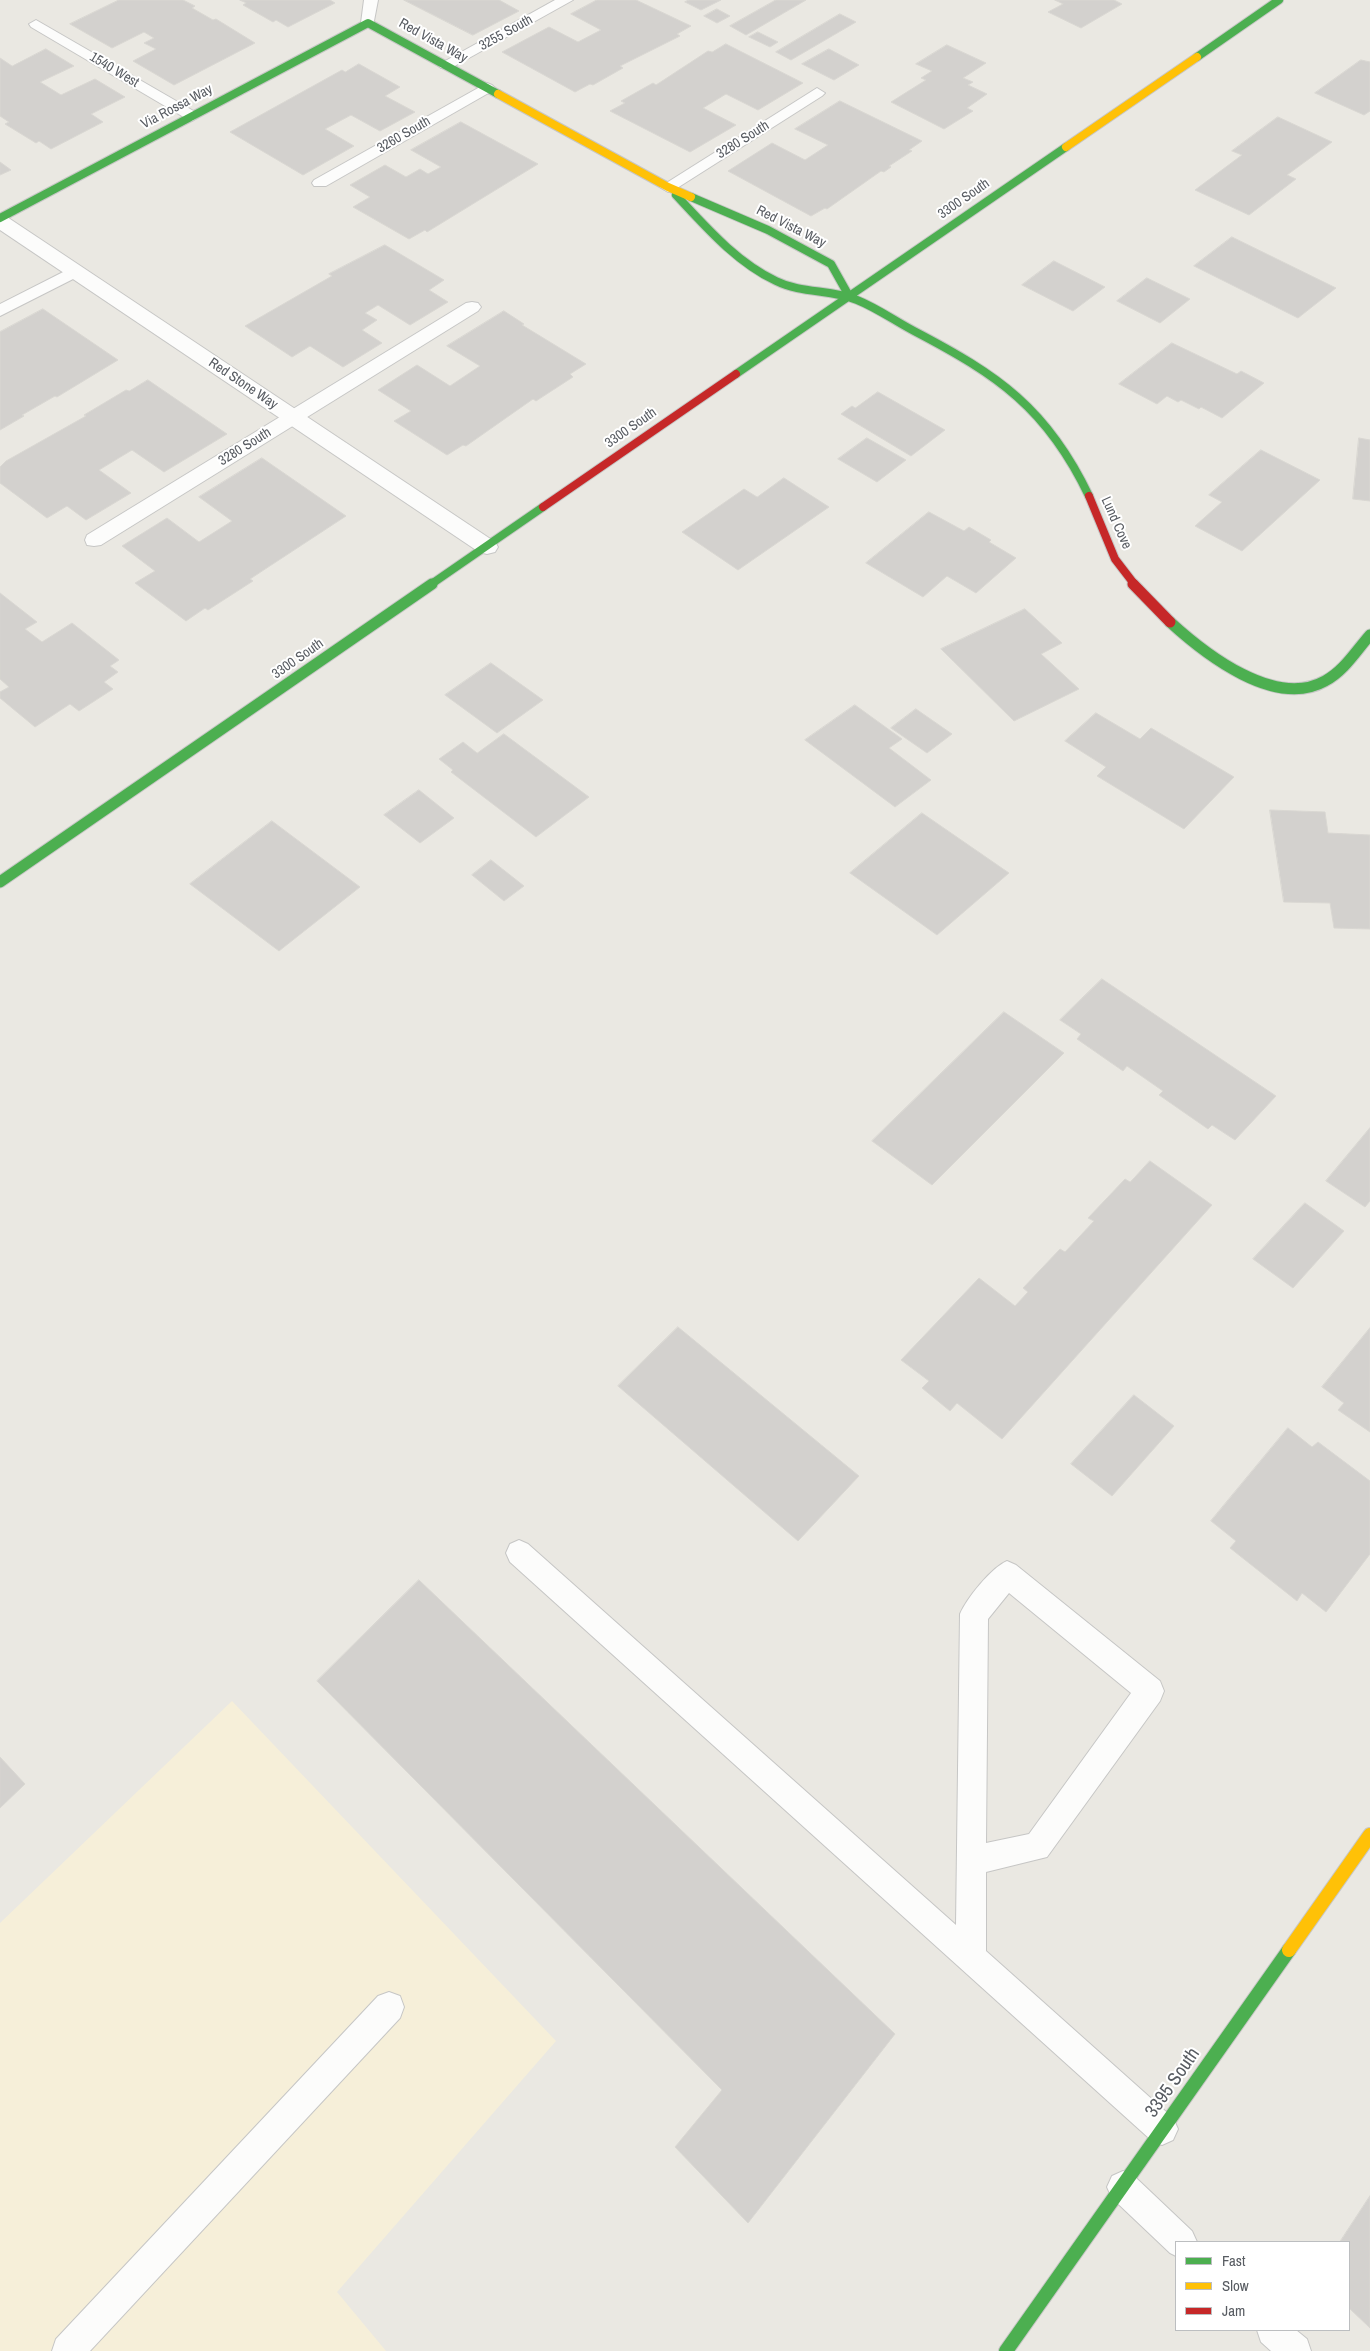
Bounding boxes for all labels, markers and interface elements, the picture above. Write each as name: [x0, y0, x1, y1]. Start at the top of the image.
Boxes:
street label: 3255 South: [476, 11, 536, 55]
street label: Red Vista Way: [396, 15, 470, 67]
street label: 1540 West: [86, 49, 142, 91]
street label: Via Rossa Way: [138, 81, 216, 133]
street label: 3260 South: [374, 113, 434, 157]
street label: 3280 South: [714, 117, 772, 163]
street label: 3300 South: [935, 175, 993, 223]
street label: Red Vista Way: [753, 202, 829, 252]
street label: Red Stone Way: [205, 355, 281, 413]
street label: 3300 South: [602, 404, 660, 452]
street label: 3280 South: [216, 424, 274, 470]
street label: Lund Cove: [1097, 494, 1135, 552]
street label: 3300 South: [269, 635, 327, 683]
street label: 3395 South: [1141, 2044, 1205, 2122]
legend: [1175, 2241, 1350, 2331]
text: Fast: [1222, 2250, 1245, 2271]
text: Slow: [1222, 2275, 1249, 2296]
text: Jam: [1222, 2300, 1245, 2321]

